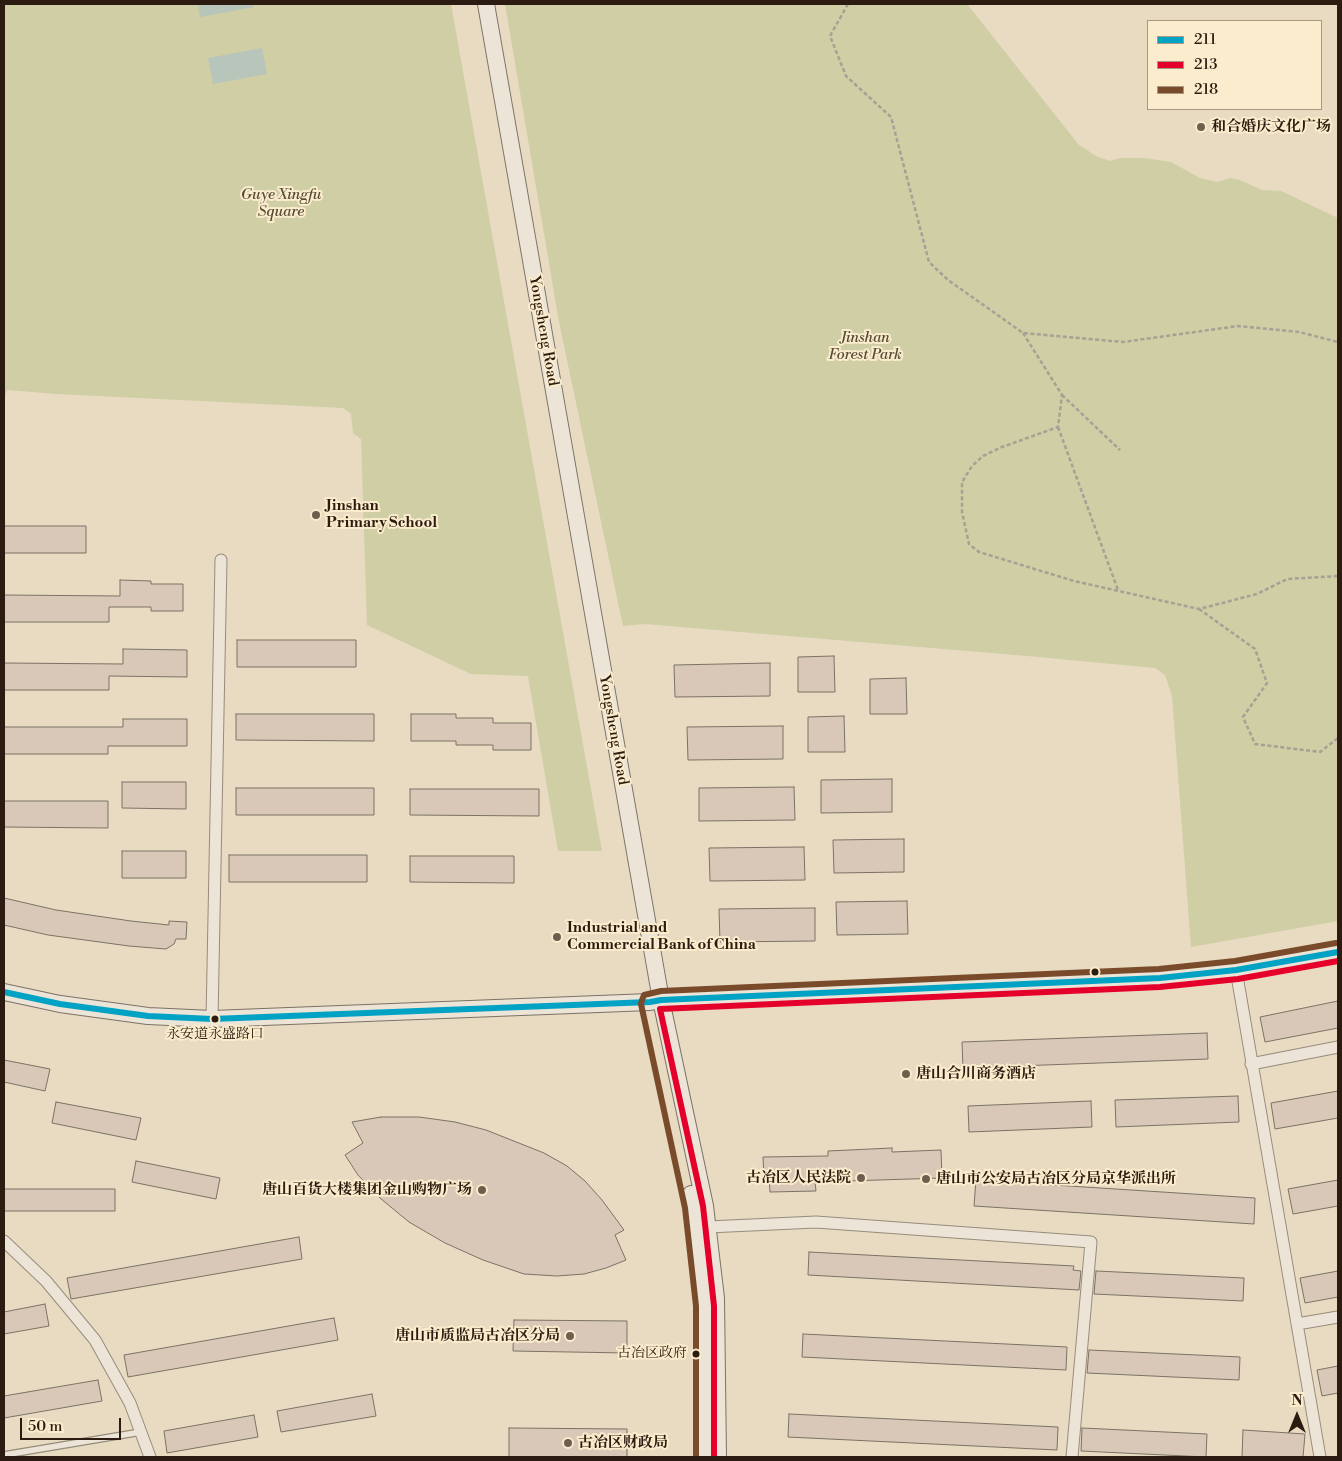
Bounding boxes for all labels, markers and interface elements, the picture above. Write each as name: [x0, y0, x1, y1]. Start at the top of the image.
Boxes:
legend: [1147, 20, 1322, 110]
text: 211: [1194, 30, 1216, 49]
text: 213: [1194, 55, 1217, 74]
text: 218: [1194, 80, 1218, 99]
place label: 和合婚庆文化广场: [1211, 118, 1331, 136]
marker: 和合婚庆文化广场: [1195, 121, 1207, 133]
park label: Guye Xingfu Square: [241, 186, 321, 221]
street label: Yongsheng Road: [524, 275, 562, 387]
park label: Jinshan Forest Park: [828, 329, 902, 364]
place label: Jinshan Primary School: [326, 497, 437, 532]
marker: Jinshan Primary School: [310, 509, 322, 521]
street label: Yongsheng Road: [594, 674, 632, 786]
place label: Industrial and Commercial Bank of China: [567, 919, 756, 954]
marker: Industrial and Commercial Bank of China: [551, 931, 563, 943]
unlabelled marker: [1090, 967, 1100, 977]
marker: 永安道永盛路口: [210, 1014, 220, 1024]
place label: 永安道永盛路口: [166, 1027, 264, 1043]
place label: 唐山合川商务酒店: [916, 1065, 1036, 1083]
marker: 唐山合川商务酒店: [900, 1068, 912, 1080]
place label: 古冶区人民法院: [746, 1169, 851, 1187]
place label: 唐山市公安局古冶区分局京华派出所: [936, 1170, 1176, 1188]
marker: 古冶区人民法院: [855, 1172, 867, 1184]
marker: 唐山市公安局古冶区分局京华派出所: [920, 1173, 932, 1185]
place label: 唐山百货大楼集团金山购物广场: [262, 1181, 472, 1199]
marker: 唐山百货大楼集团金山购物广场: [476, 1184, 488, 1196]
place label: 唐山市质监局古冶区分局: [395, 1327, 560, 1345]
marker: 唐山市质监局古冶区分局: [564, 1330, 576, 1342]
place label: 古冶区政府: [617, 1346, 687, 1362]
marker: 古冶区政府: [691, 1349, 701, 1359]
north arrow: [1272, 1391, 1322, 1441]
text: N: [1291, 1392, 1303, 1410]
scale bar: [22, 1408, 124, 1440]
text: 50 m: [28, 1417, 62, 1436]
place label: 古冶区财政局: [578, 1434, 668, 1452]
marker: 古冶区财政局: [562, 1437, 574, 1449]

